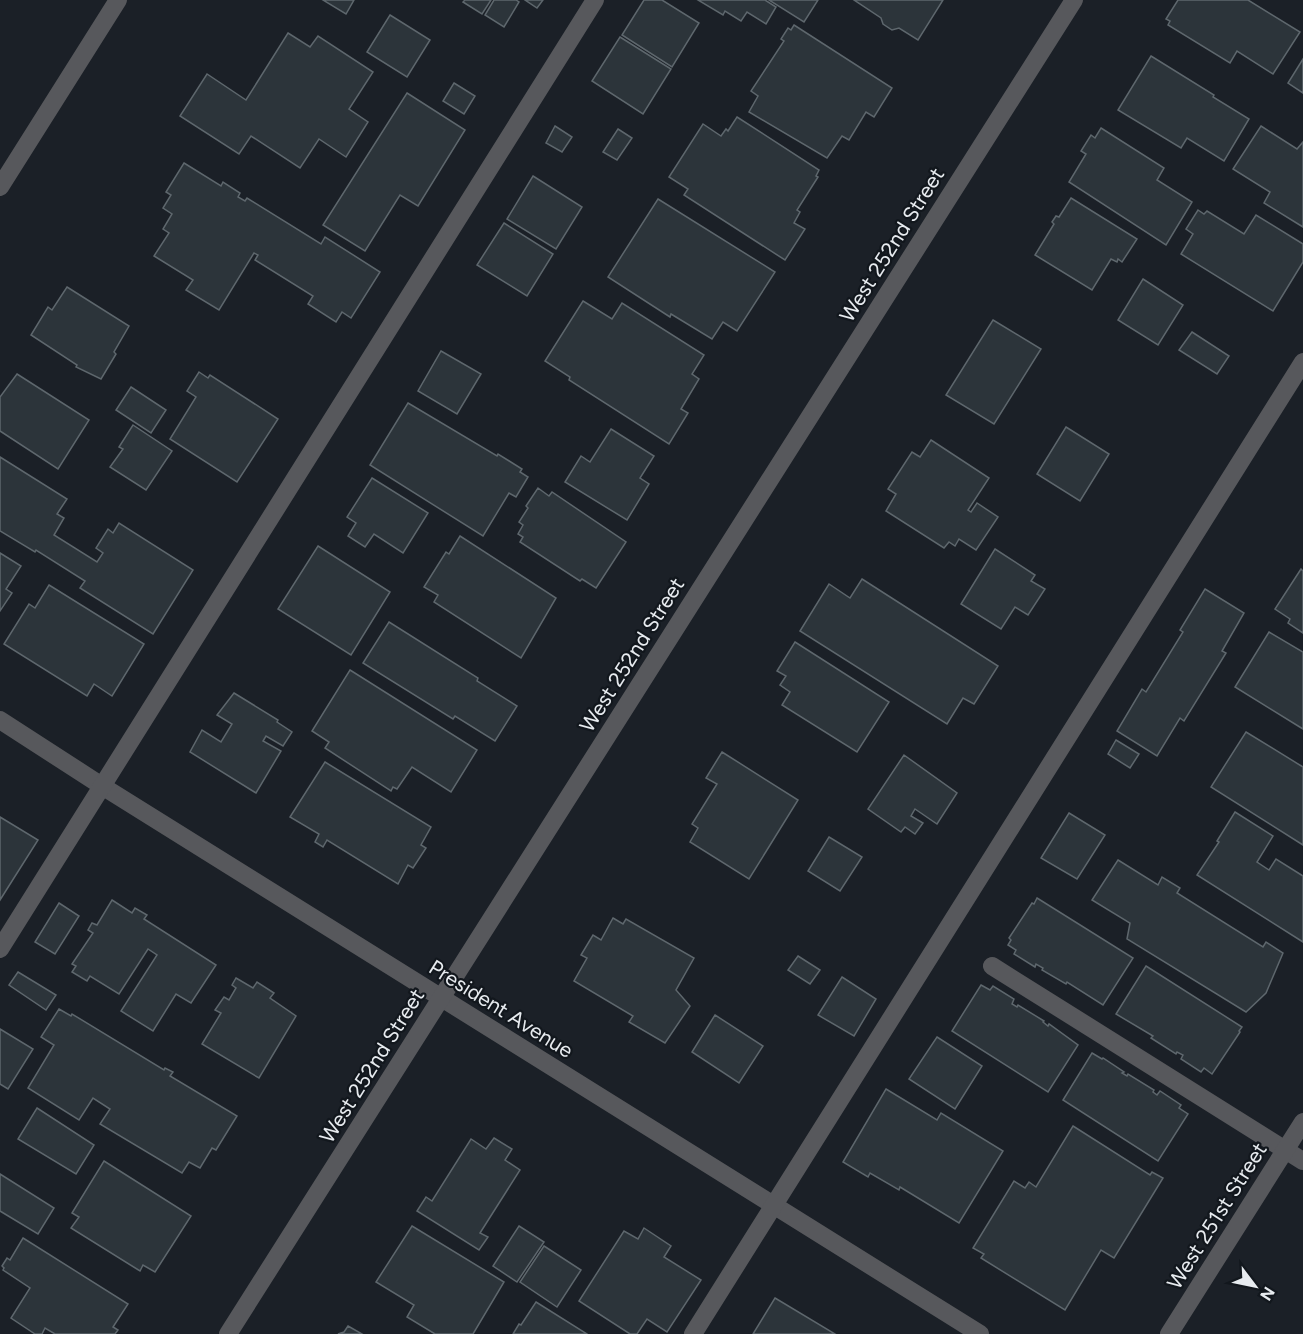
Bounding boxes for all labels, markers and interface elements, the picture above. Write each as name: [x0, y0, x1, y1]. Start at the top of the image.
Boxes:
street label: West 252nd Street: [834, 163, 949, 327]
street label: West 252nd Street: [574, 573, 689, 737]
street label: President Avenue: [425, 954, 578, 1063]
street label: West 252nd Street: [314, 984, 429, 1148]
street label: West 251st Street: [1161, 1138, 1272, 1294]
north arrow: [1225, 1256, 1285, 1316]
text: N: [1256, 1283, 1279, 1304]

